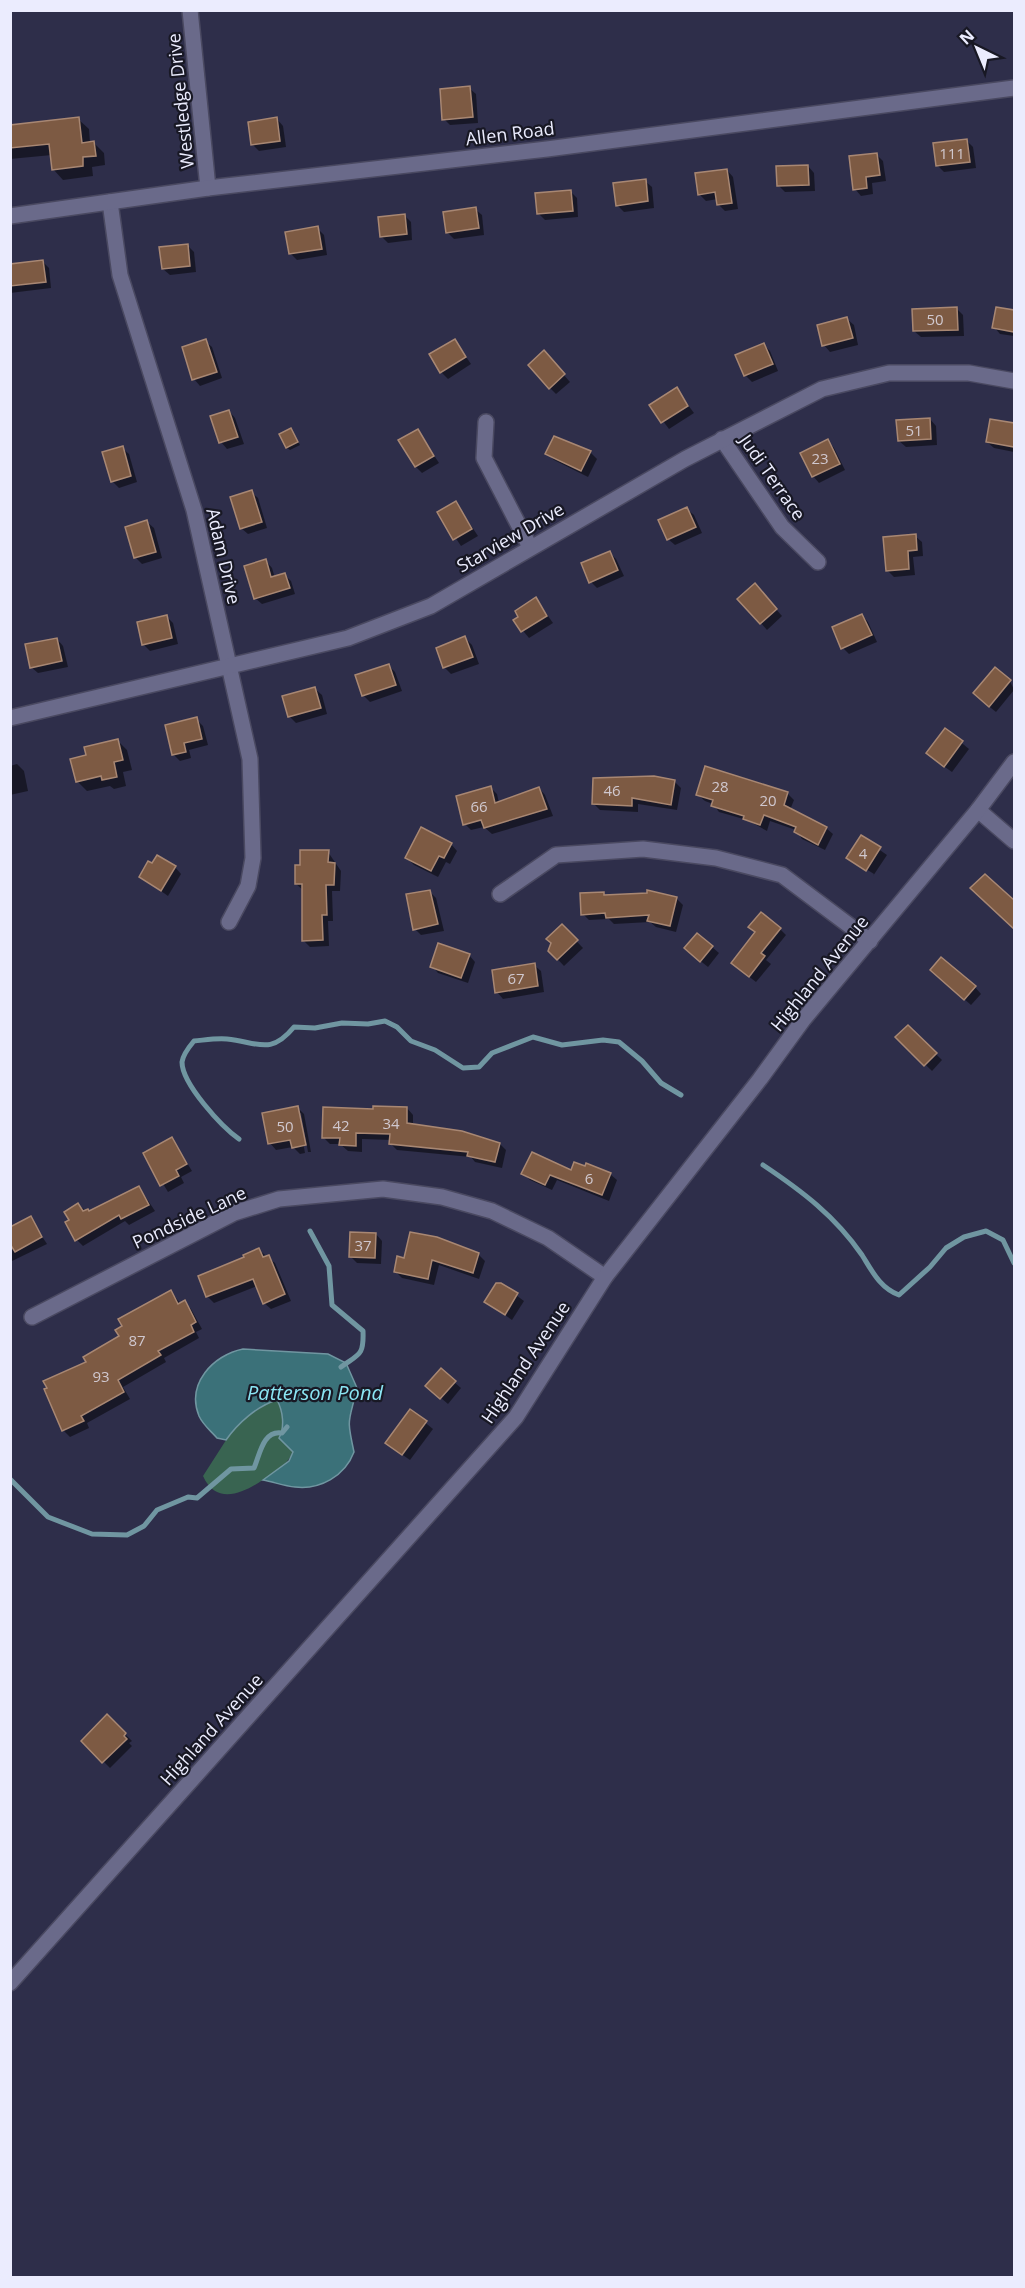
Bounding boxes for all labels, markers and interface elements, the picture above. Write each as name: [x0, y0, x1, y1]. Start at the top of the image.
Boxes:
north arrow: [947, 18, 1007, 78]
text: N: [955, 25, 979, 50]
street label: Westledge Drive: [161, 32, 199, 170]
street label: Allen Road: [464, 116, 556, 150]
house number: 111: [939, 143, 965, 163]
house number: 50: [926, 309, 944, 329]
house number: 51: [905, 420, 923, 440]
street label: Judi Terrace: [733, 428, 811, 525]
house number: 23: [811, 448, 829, 468]
street label: Starview Drive: [452, 497, 568, 577]
street label: Adam Drive: [201, 506, 247, 606]
house number: 28: [711, 776, 729, 796]
house number: 46: [603, 780, 621, 800]
house number: 20: [759, 790, 777, 810]
house number: 66: [470, 796, 488, 816]
house number: 4: [859, 843, 868, 863]
street label: Highland Avenue: [765, 910, 873, 1036]
house number: 67: [507, 968, 525, 988]
house number: 34: [382, 1113, 400, 1133]
house number: 42: [332, 1115, 350, 1135]
house number: 50: [276, 1116, 294, 1136]
house number: 6: [585, 1168, 593, 1188]
street label: Pondside Lane: [128, 1180, 250, 1254]
house number: 37: [354, 1235, 372, 1255]
street label: Highland Avenue: [475, 1296, 575, 1428]
house number: 87: [128, 1330, 146, 1350]
house number: 93: [92, 1366, 110, 1386]
water label: Patterson Pond: [247, 1379, 383, 1406]
street label: Highland Avenue: [154, 1668, 268, 1790]

